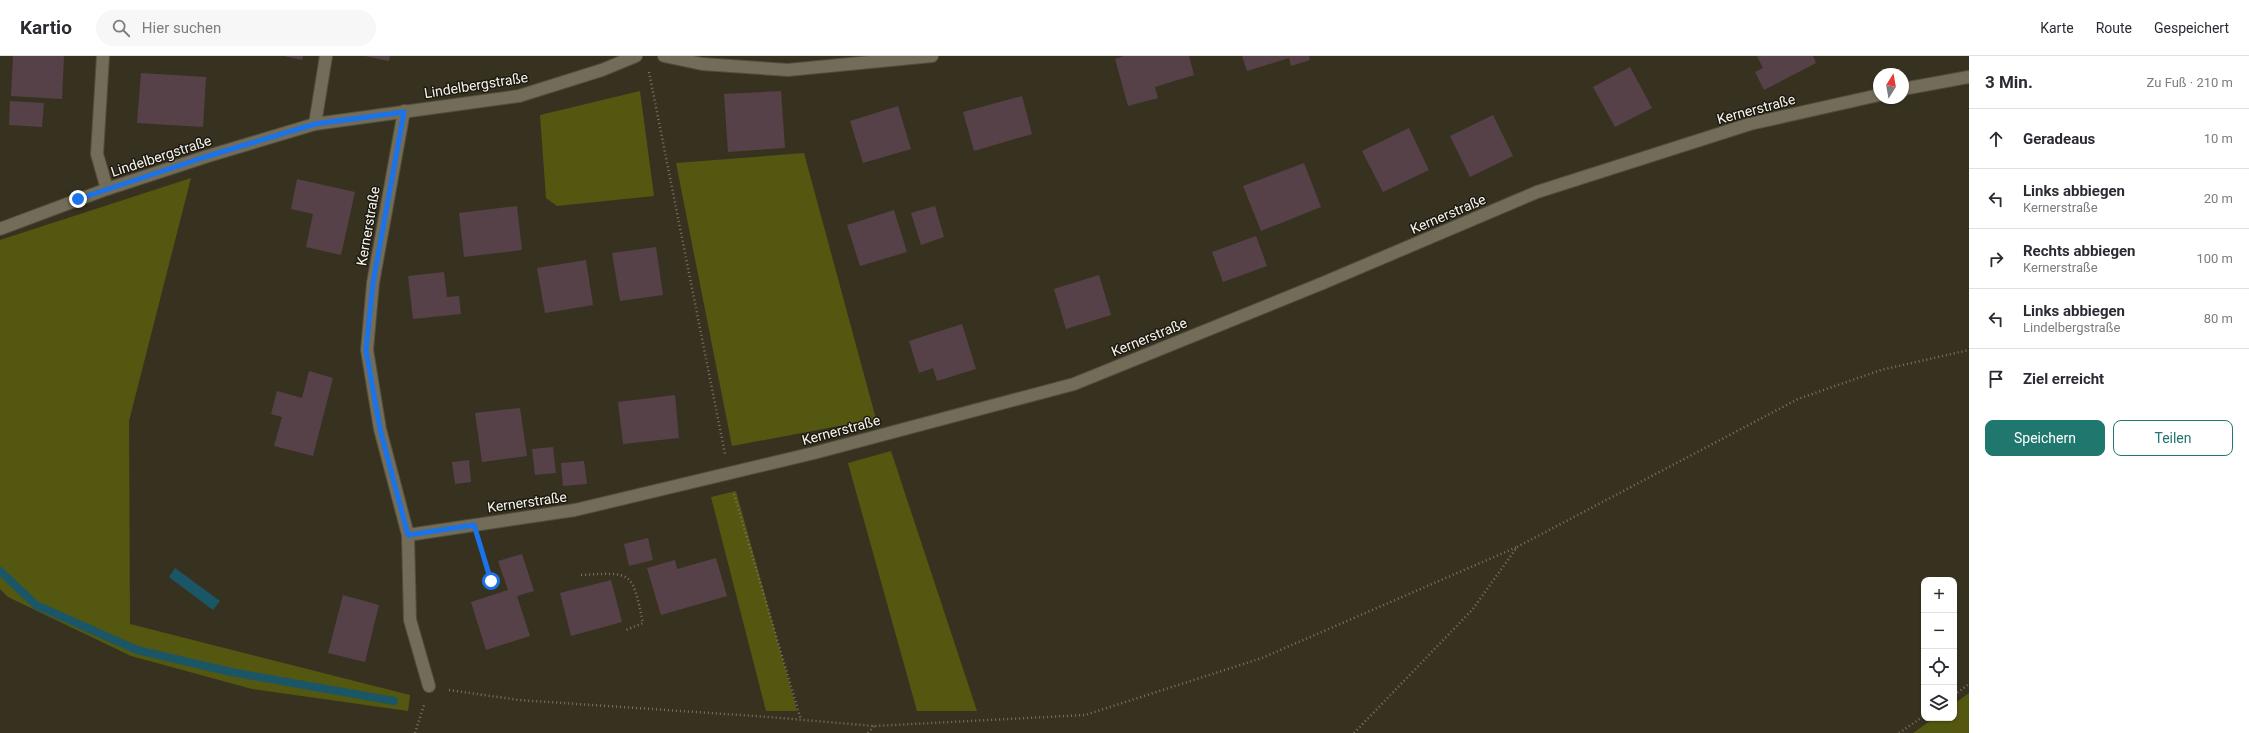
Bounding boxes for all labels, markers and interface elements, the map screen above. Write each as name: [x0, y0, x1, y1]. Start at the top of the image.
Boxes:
search box: [96, 10, 376, 46]
text: Kartio: [20, 16, 72, 39]
icon: search: [110, 17, 132, 39]
text: Hier suchen: [142, 19, 221, 37]
text: Karte: [2040, 20, 2074, 36]
text: Route: [2096, 20, 2132, 36]
text: Gespeichert: [2154, 20, 2229, 36]
north arrow: [1873, 68, 1909, 104]
street label: Lindelbergstraße: [423, 69, 529, 101]
text: 3 Min.: [1985, 72, 2033, 92]
text: Zu Fuß · 210 m: [2147, 75, 2233, 90]
street label: Kernerstraße: [1715, 91, 1797, 127]
icon: ahead: [1985, 128, 2007, 150]
text: Geradeaus: [2023, 130, 2095, 148]
text: 10 m: [2204, 131, 2233, 146]
street label: Lindelbergstraße: [109, 132, 213, 180]
text: Links abbiegen: [2023, 182, 2125, 200]
street label: Kernerstraße: [353, 185, 383, 267]
icon: left: [1985, 188, 2007, 210]
route end: [69, 190, 87, 208]
street label: Kernerstraße: [1408, 191, 1488, 237]
text: 20 m: [2204, 191, 2233, 206]
text: Kernerstraße: [2023, 200, 2098, 215]
text: Rechts abbiegen: [2023, 242, 2136, 260]
icon: right: [1985, 248, 2007, 270]
text: 100 m: [2196, 251, 2233, 266]
text: Kernerstraße: [2023, 260, 2098, 275]
text: Links abbiegen: [2023, 302, 2125, 320]
icon: left: [1985, 308, 2007, 330]
text: 80 m: [2204, 311, 2233, 326]
street label: Kernerstraße: [1109, 315, 1189, 359]
text: Lindelbergstraße: [2023, 320, 2120, 335]
icon: arrive: [1985, 368, 2007, 390]
text: Ziel erreicht: [2023, 370, 2104, 388]
street label: Kernerstraße: [800, 412, 882, 448]
button: Speichern: [1985, 420, 2105, 456]
button: Teilen: [2113, 420, 2233, 456]
street label: Kernerstraße: [486, 488, 568, 516]
route start: [482, 572, 500, 590]
map controls: [1921, 577, 1957, 721]
button: +: [1921, 577, 1957, 613]
button: −: [1921, 613, 1957, 649]
button: locate: [1921, 649, 1957, 685]
button: layers: [1921, 685, 1957, 721]

